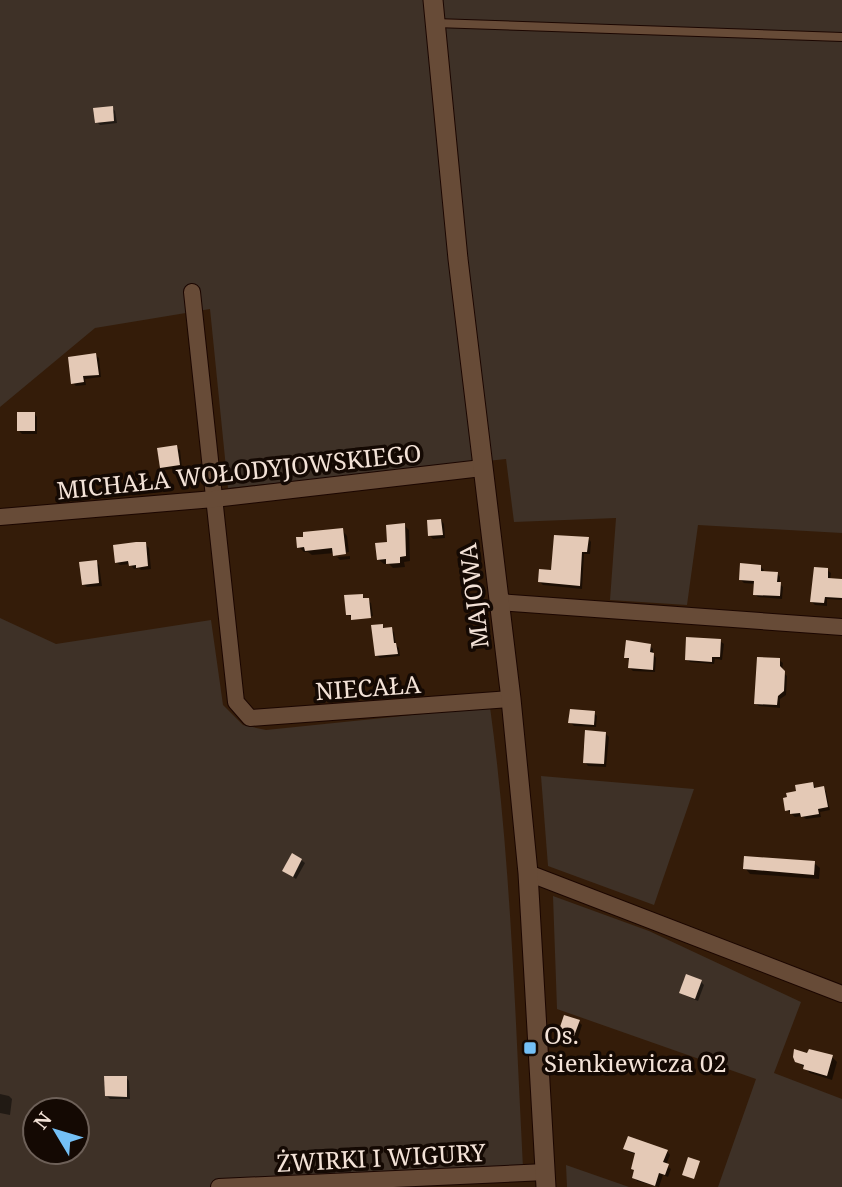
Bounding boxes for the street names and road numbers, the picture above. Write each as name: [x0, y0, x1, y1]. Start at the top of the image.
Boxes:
street label: MICHAŁA WOŁODYJOWSKIEGO: [55, 435, 423, 507]
street label: MAJOWA: [450, 541, 496, 650]
street label: NIECAŁA: [314, 667, 422, 707]
street label: ŻWIRKI I WIGURY: [276, 1135, 487, 1179]

